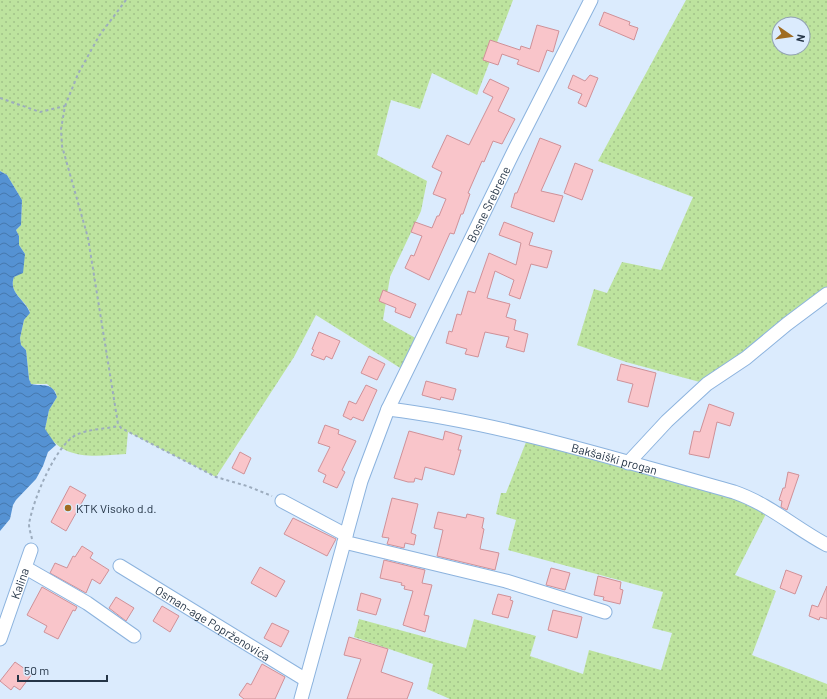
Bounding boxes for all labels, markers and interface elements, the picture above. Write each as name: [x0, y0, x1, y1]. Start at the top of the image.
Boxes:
north arrow: [771, 16, 811, 56]
text: N: [794, 33, 808, 43]
street label: Bosne Srebrene: [464, 164, 513, 244]
street label: Bakšaiški progan: [570, 440, 659, 477]
place label: KTK Visoko d.d.: [76, 501, 157, 515]
marker: KTK Visoko d.d.: [63, 503, 73, 513]
street label: Kalina: [8, 566, 31, 601]
street label: Osman-age Poprženovića: [153, 583, 273, 663]
scale bar: [18, 657, 107, 683]
text: 50 m: [24, 663, 49, 677]

